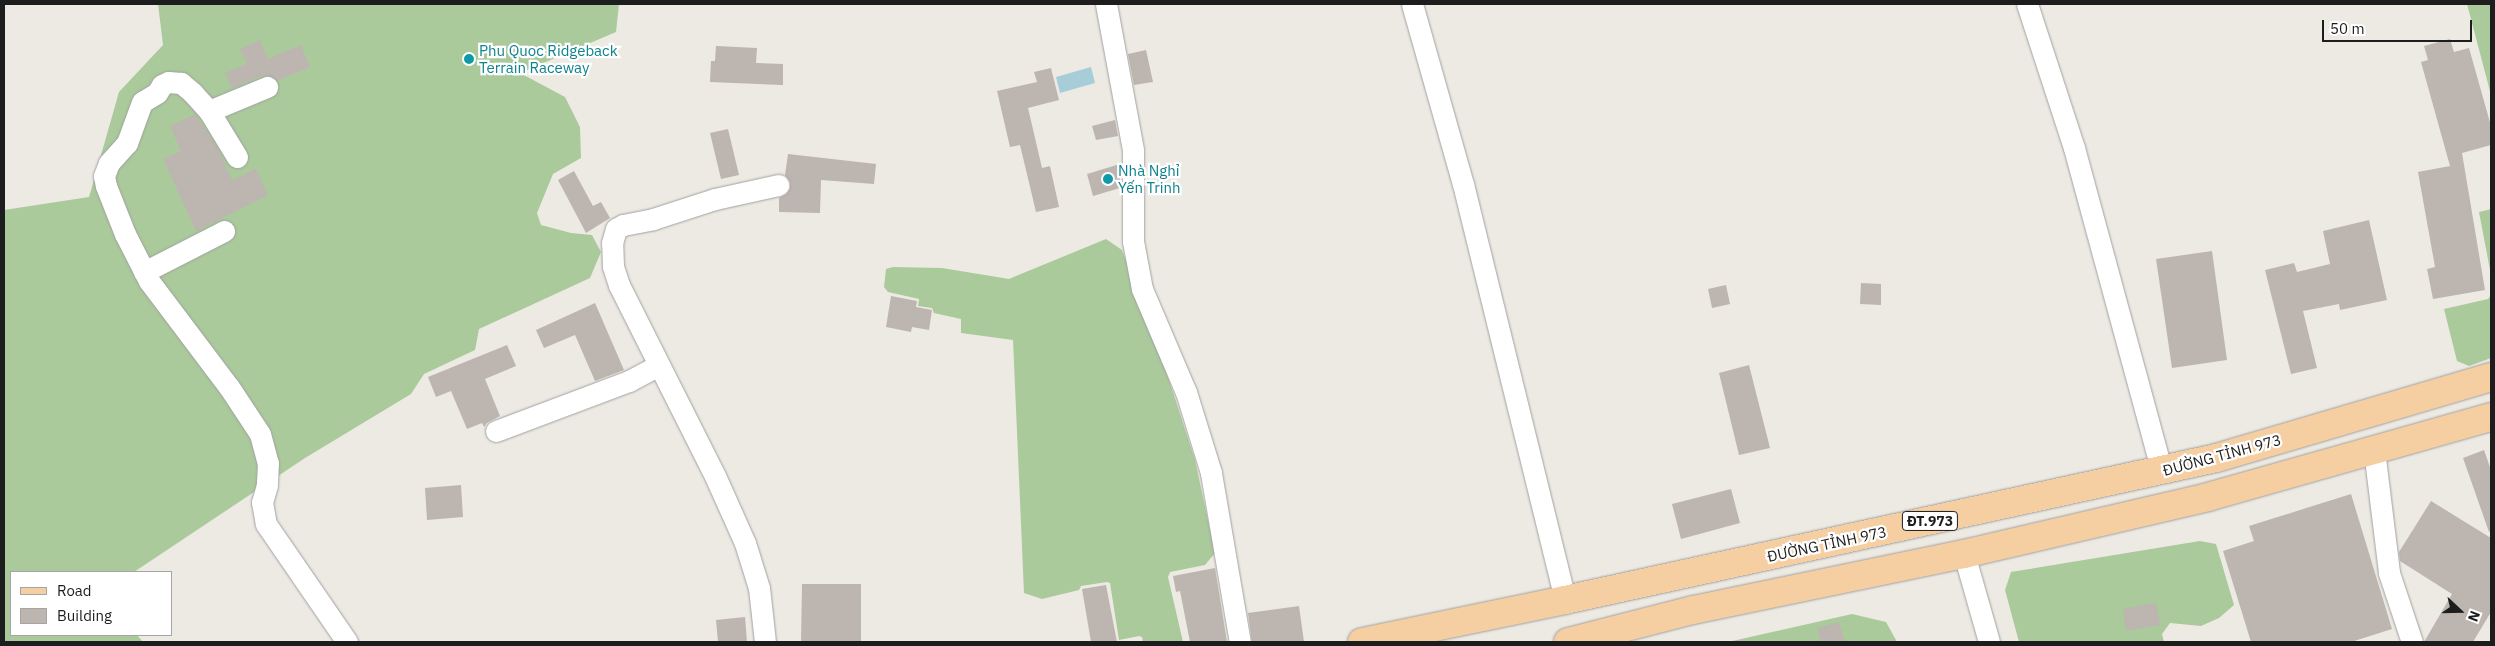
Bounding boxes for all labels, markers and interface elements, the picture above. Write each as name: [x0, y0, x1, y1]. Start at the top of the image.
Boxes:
scale bar: [2325, 10, 2475, 42]
text: 50 m: [2330, 19, 2365, 38]
place label: Phu Quoc Ridgeback Terrain Raceway: [479, 41, 618, 76]
marker: Phu Quoc Ridgeback Terrain Raceway: [463, 53, 475, 65]
place label: Nhà Nghỉ Yến Trinh: [1118, 161, 1181, 196]
marker: Nhà Nghỉ Yến Trinh: [1102, 173, 1114, 185]
street label: ĐƯỜNG TỈNH 973: [2161, 431, 2283, 479]
road number: ĐT.973: [1901, 510, 1959, 532]
street label: ĐƯỜNG TỈNH 973: [1766, 523, 1888, 565]
legend: [10, 571, 172, 636]
text: Road: [57, 581, 92, 600]
north arrow: [2435, 586, 2485, 636]
text: Building: [57, 606, 112, 625]
text: N: [2464, 608, 2484, 624]

